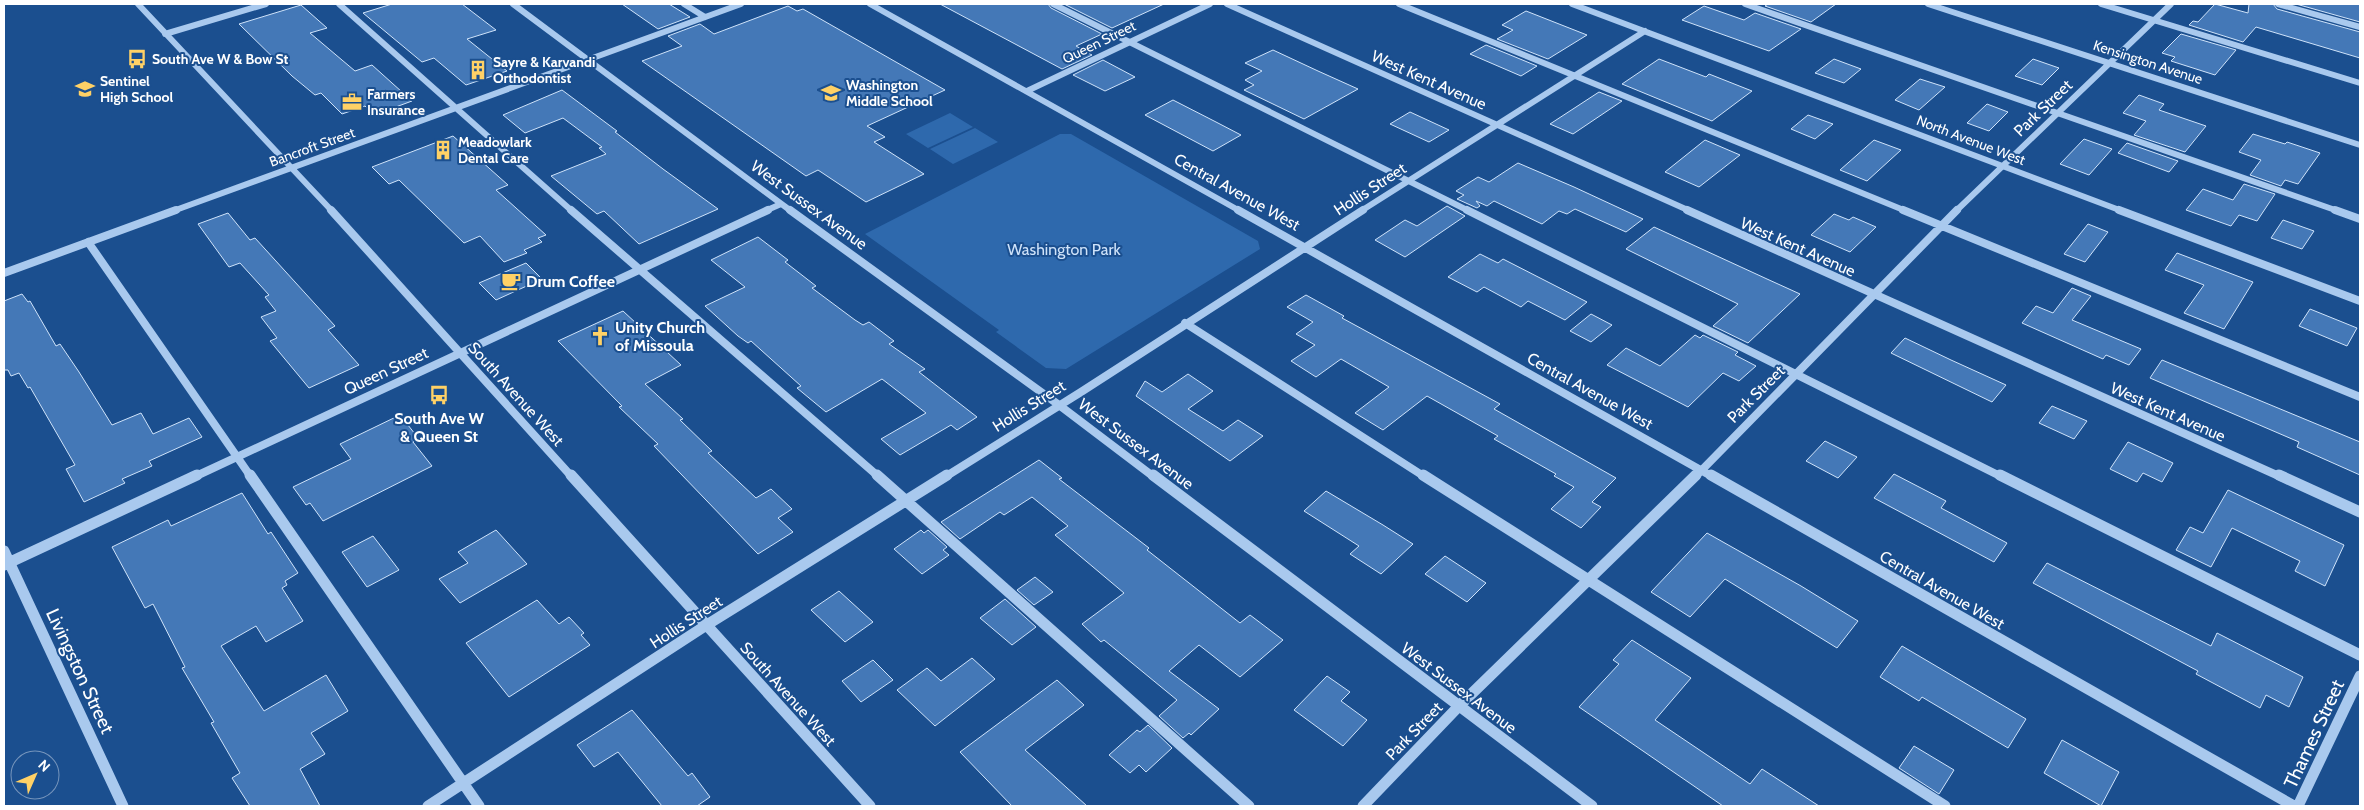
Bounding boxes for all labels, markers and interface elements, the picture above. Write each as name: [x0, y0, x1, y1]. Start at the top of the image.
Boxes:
street label: Queen Street: [1059, 16, 1139, 67]
street label: Kensington Avenue: [2091, 36, 2205, 88]
street label: West Kent Avenue: [1369, 46, 1489, 114]
bus stop icon: South Ave W & Bow St: [126, 48, 148, 70]
place label: South Ave W & Bow St: [152, 50, 288, 68]
place label: Sayre & Karvandi Orthodontist: [493, 53, 595, 87]
building icon: Sayre & Karvandi Orthodontist: [467, 59, 489, 81]
place label: Sentinel High School: [100, 72, 173, 106]
street label: Park Street: [2010, 75, 2076, 140]
place label: Washington Middle School: [846, 76, 933, 110]
school or university icon: Sentinel High School: [74, 78, 96, 100]
school or university icon: Washington Middle School: [820, 82, 842, 104]
place label: Farmers Insurance: [367, 85, 425, 119]
office icon: Farmers Insurance: [341, 91, 363, 113]
street label: North Avenue West: [1914, 111, 2028, 169]
street label: Bancroft Street: [267, 123, 357, 171]
place label: Meadowlark Dental Care: [458, 133, 532, 167]
building icon: Meadowlark Dental Care: [432, 139, 454, 161]
street label: Central Avenue West: [1171, 149, 1304, 235]
street label: West Sussex Avenue: [747, 156, 871, 254]
street label: Hollis Street: [1330, 158, 1410, 219]
street label: West Kent Avenue: [1738, 213, 1858, 281]
park label: Washington Park: [1007, 240, 1121, 259]
cafe icon: Drum Coffee: [500, 270, 522, 292]
place label: Drum Coffee: [526, 272, 615, 291]
place label: Unity Church of Missoula: [615, 318, 705, 355]
church icon: Unity Church of Missoula: [589, 325, 611, 347]
street label: South Avenue West: [464, 338, 568, 450]
street label: Queen Street: [341, 343, 432, 399]
street label: Central Avenue West: [1524, 348, 1657, 434]
street label: Park Street: [1723, 361, 1789, 427]
street label: Hollis Street: [989, 376, 1069, 436]
street label: West Kent Avenue: [2108, 378, 2228, 446]
bus stop icon: South Ave W & Queen St: [428, 384, 450, 406]
street label: West Sussex Avenue: [1075, 395, 1197, 493]
place label: South Ave W & Queen St: [394, 409, 484, 446]
street label: Central Avenue West: [1876, 546, 2008, 634]
street label: Hollis Street: [646, 591, 726, 652]
street label: Livingston Street: [41, 605, 119, 738]
street label: South Avenue West: [736, 638, 840, 750]
street label: West Sussex Avenue: [1398, 639, 1520, 737]
street label: Thames Street: [2279, 676, 2349, 792]
street label: Park Street: [1382, 698, 1447, 764]
north arrow: [10, 750, 60, 800]
text: N: [34, 756, 54, 776]

